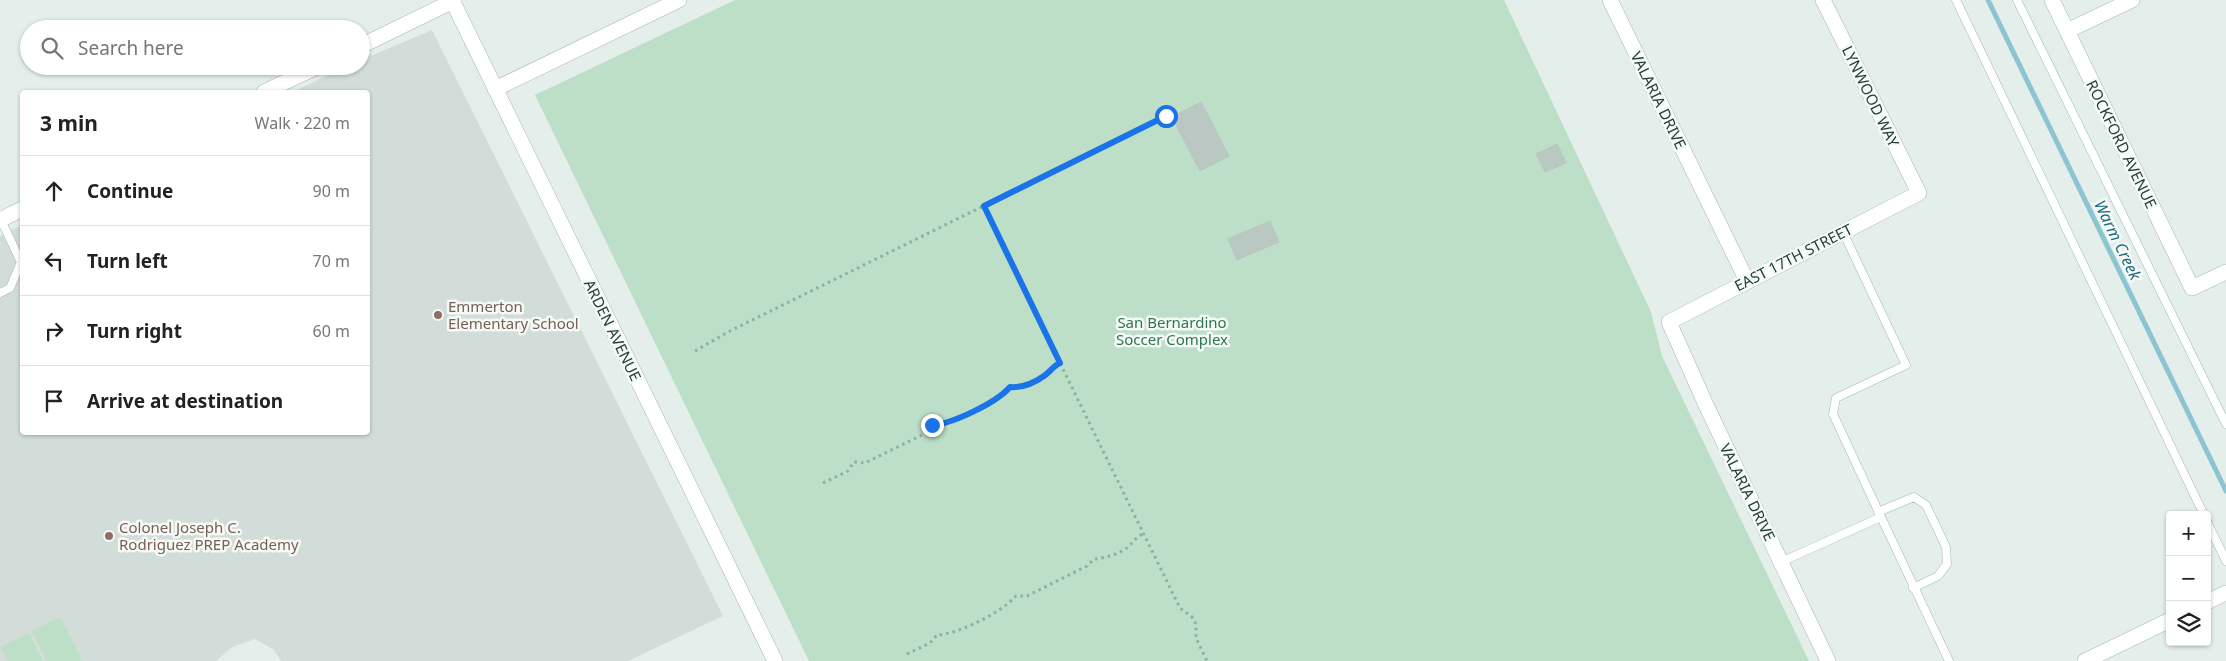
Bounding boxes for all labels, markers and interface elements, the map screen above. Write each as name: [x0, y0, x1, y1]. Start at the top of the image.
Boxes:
search box: [20, 20, 370, 75]
icon: search: [38, 34, 66, 62]
text: Search here: [78, 35, 184, 61]
street label: LYNWOOD WAY: [1838, 42, 1904, 150]
street label: VALARIA DRIVE: [1627, 48, 1691, 152]
street label: ROCKFORD AVENUE: [2082, 76, 2162, 212]
route start: [1155, 105, 1178, 128]
text: 3 min: [40, 109, 98, 137]
text: Walk · 220 m: [255, 112, 350, 134]
icon: ahead: [40, 177, 68, 205]
text: Continue: [87, 178, 173, 204]
text: 90 m: [313, 180, 350, 202]
water label: Warm Creek: [2089, 196, 2147, 285]
street label: EAST 17TH STREET: [1731, 218, 1856, 295]
icon: left: [40, 247, 68, 275]
text: Turn left: [87, 248, 168, 274]
text: 70 m: [313, 250, 350, 272]
street label: ARDEN AVENUE: [580, 276, 646, 384]
place label: Emmerton Elementary School: [448, 296, 579, 333]
marker: Emmerton Elementary School: [432, 309, 444, 321]
park label: San Bernardino Soccer Complex: [1116, 312, 1228, 349]
icon: right: [40, 317, 68, 345]
text: Turn right: [87, 318, 182, 344]
text: 60 m: [313, 320, 350, 342]
icon: arrive: [40, 387, 68, 415]
text: Arrive at destination: [87, 388, 283, 414]
route end: [921, 414, 944, 437]
street label: VALARIA DRIVE: [1716, 440, 1780, 544]
map controls: [2166, 511, 2211, 646]
button: +: [2166, 511, 2211, 556]
place label: Colonel Joseph C. Rodriguez PREP Academy: [119, 517, 299, 554]
marker: Colonel Joseph C. Rodriguez PREP Academy: [103, 530, 115, 542]
button: −: [2166, 556, 2211, 601]
button: layers: [2166, 601, 2211, 646]

